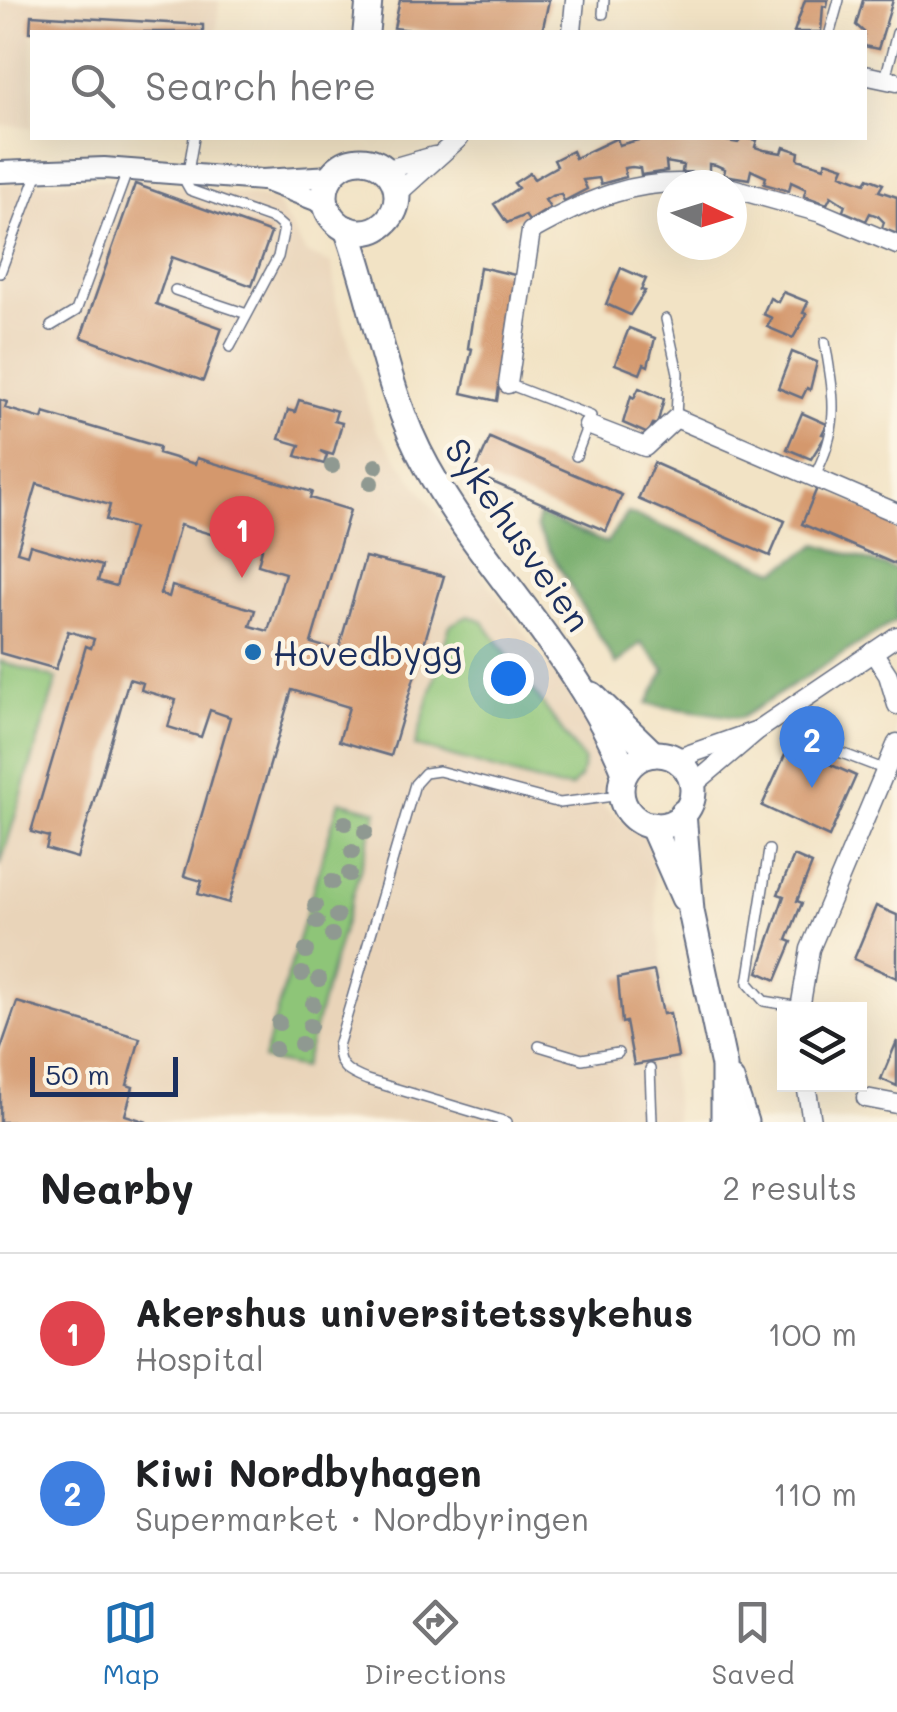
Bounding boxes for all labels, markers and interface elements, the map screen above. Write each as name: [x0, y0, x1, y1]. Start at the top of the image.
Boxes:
search box: [30, 30, 867, 140]
icon: search: [65, 58, 120, 113]
text: Search here: [145, 60, 376, 110]
north arrow: [657, 170, 747, 260]
street label: Sykehusveien: [435, 428, 603, 640]
pin: 1: [210, 496, 274, 578]
place label: Hovedbygg: [273, 629, 462, 675]
marker: Hovedbygg: [242, 641, 264, 663]
your location: [483, 653, 534, 704]
pin: 2: [780, 706, 844, 788]
map controls: [777, 1002, 867, 1092]
button: layers: [777, 1002, 867, 1092]
scale bar: [30, 1052, 178, 1096]
text: 50 m: [45, 1056, 110, 1092]
text: Nearby: [40, 1160, 194, 1215]
text: 2 results: [722, 1166, 857, 1208]
text: Akershus universitetssykehus: [135, 1287, 693, 1337]
text: 1: [65, 1312, 80, 1354]
text: 100 m: [767, 1312, 857, 1354]
text: Hospital: [135, 1337, 264, 1379]
text: Kiwi Nordbyhagen: [135, 1447, 482, 1497]
text: 2: [64, 1472, 81, 1514]
text: 110 m: [773, 1472, 857, 1514]
text: Supermarket · Nordbyringen: [135, 1497, 589, 1539]
tab: Map: [102, 1595, 159, 1691]
tab: Directions: [364, 1595, 507, 1691]
tab: Saved: [711, 1595, 795, 1691]

